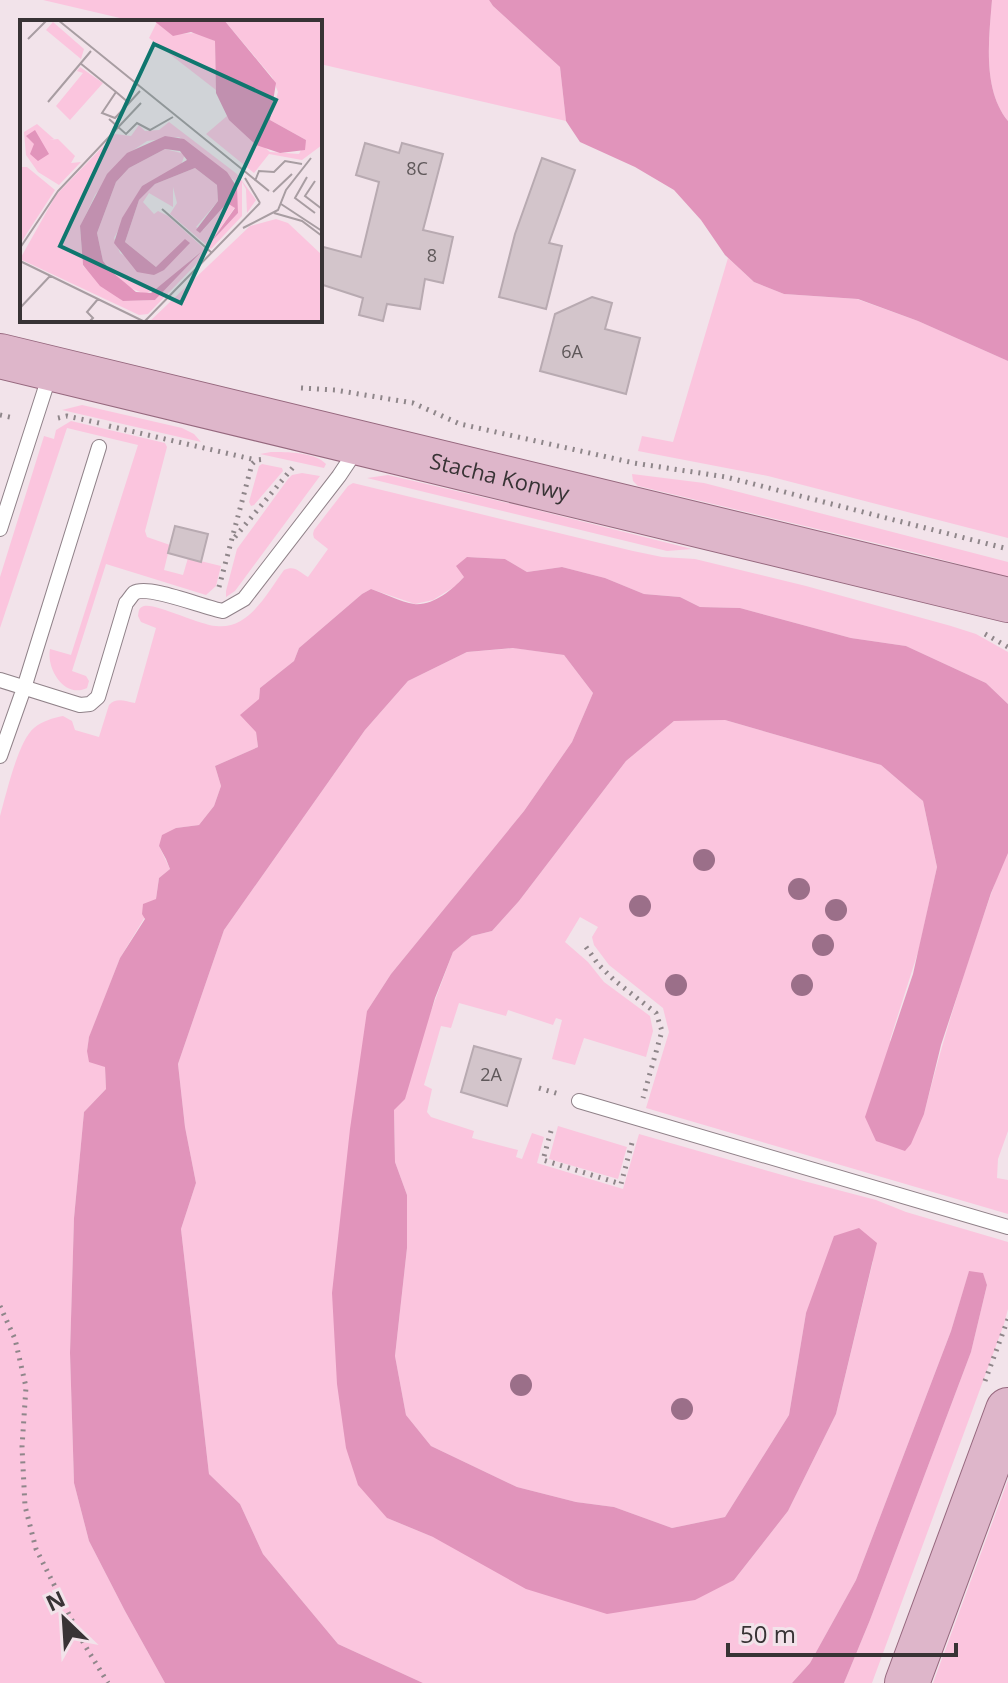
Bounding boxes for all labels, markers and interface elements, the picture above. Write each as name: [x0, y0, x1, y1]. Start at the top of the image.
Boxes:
inset map: [20, 20, 322, 322]
house number: 8C: [406, 156, 428, 180]
house number: 8: [427, 243, 437, 267]
house number: 6A: [561, 339, 583, 363]
street label: Stacha Konwy: [427, 445, 574, 508]
house number: 2A: [480, 1062, 502, 1086]
north arrow: [24, 1579, 104, 1659]
text: N: [41, 1583, 70, 1617]
scale bar: [728, 1607, 956, 1657]
text: 50 m: [740, 1617, 796, 1650]

